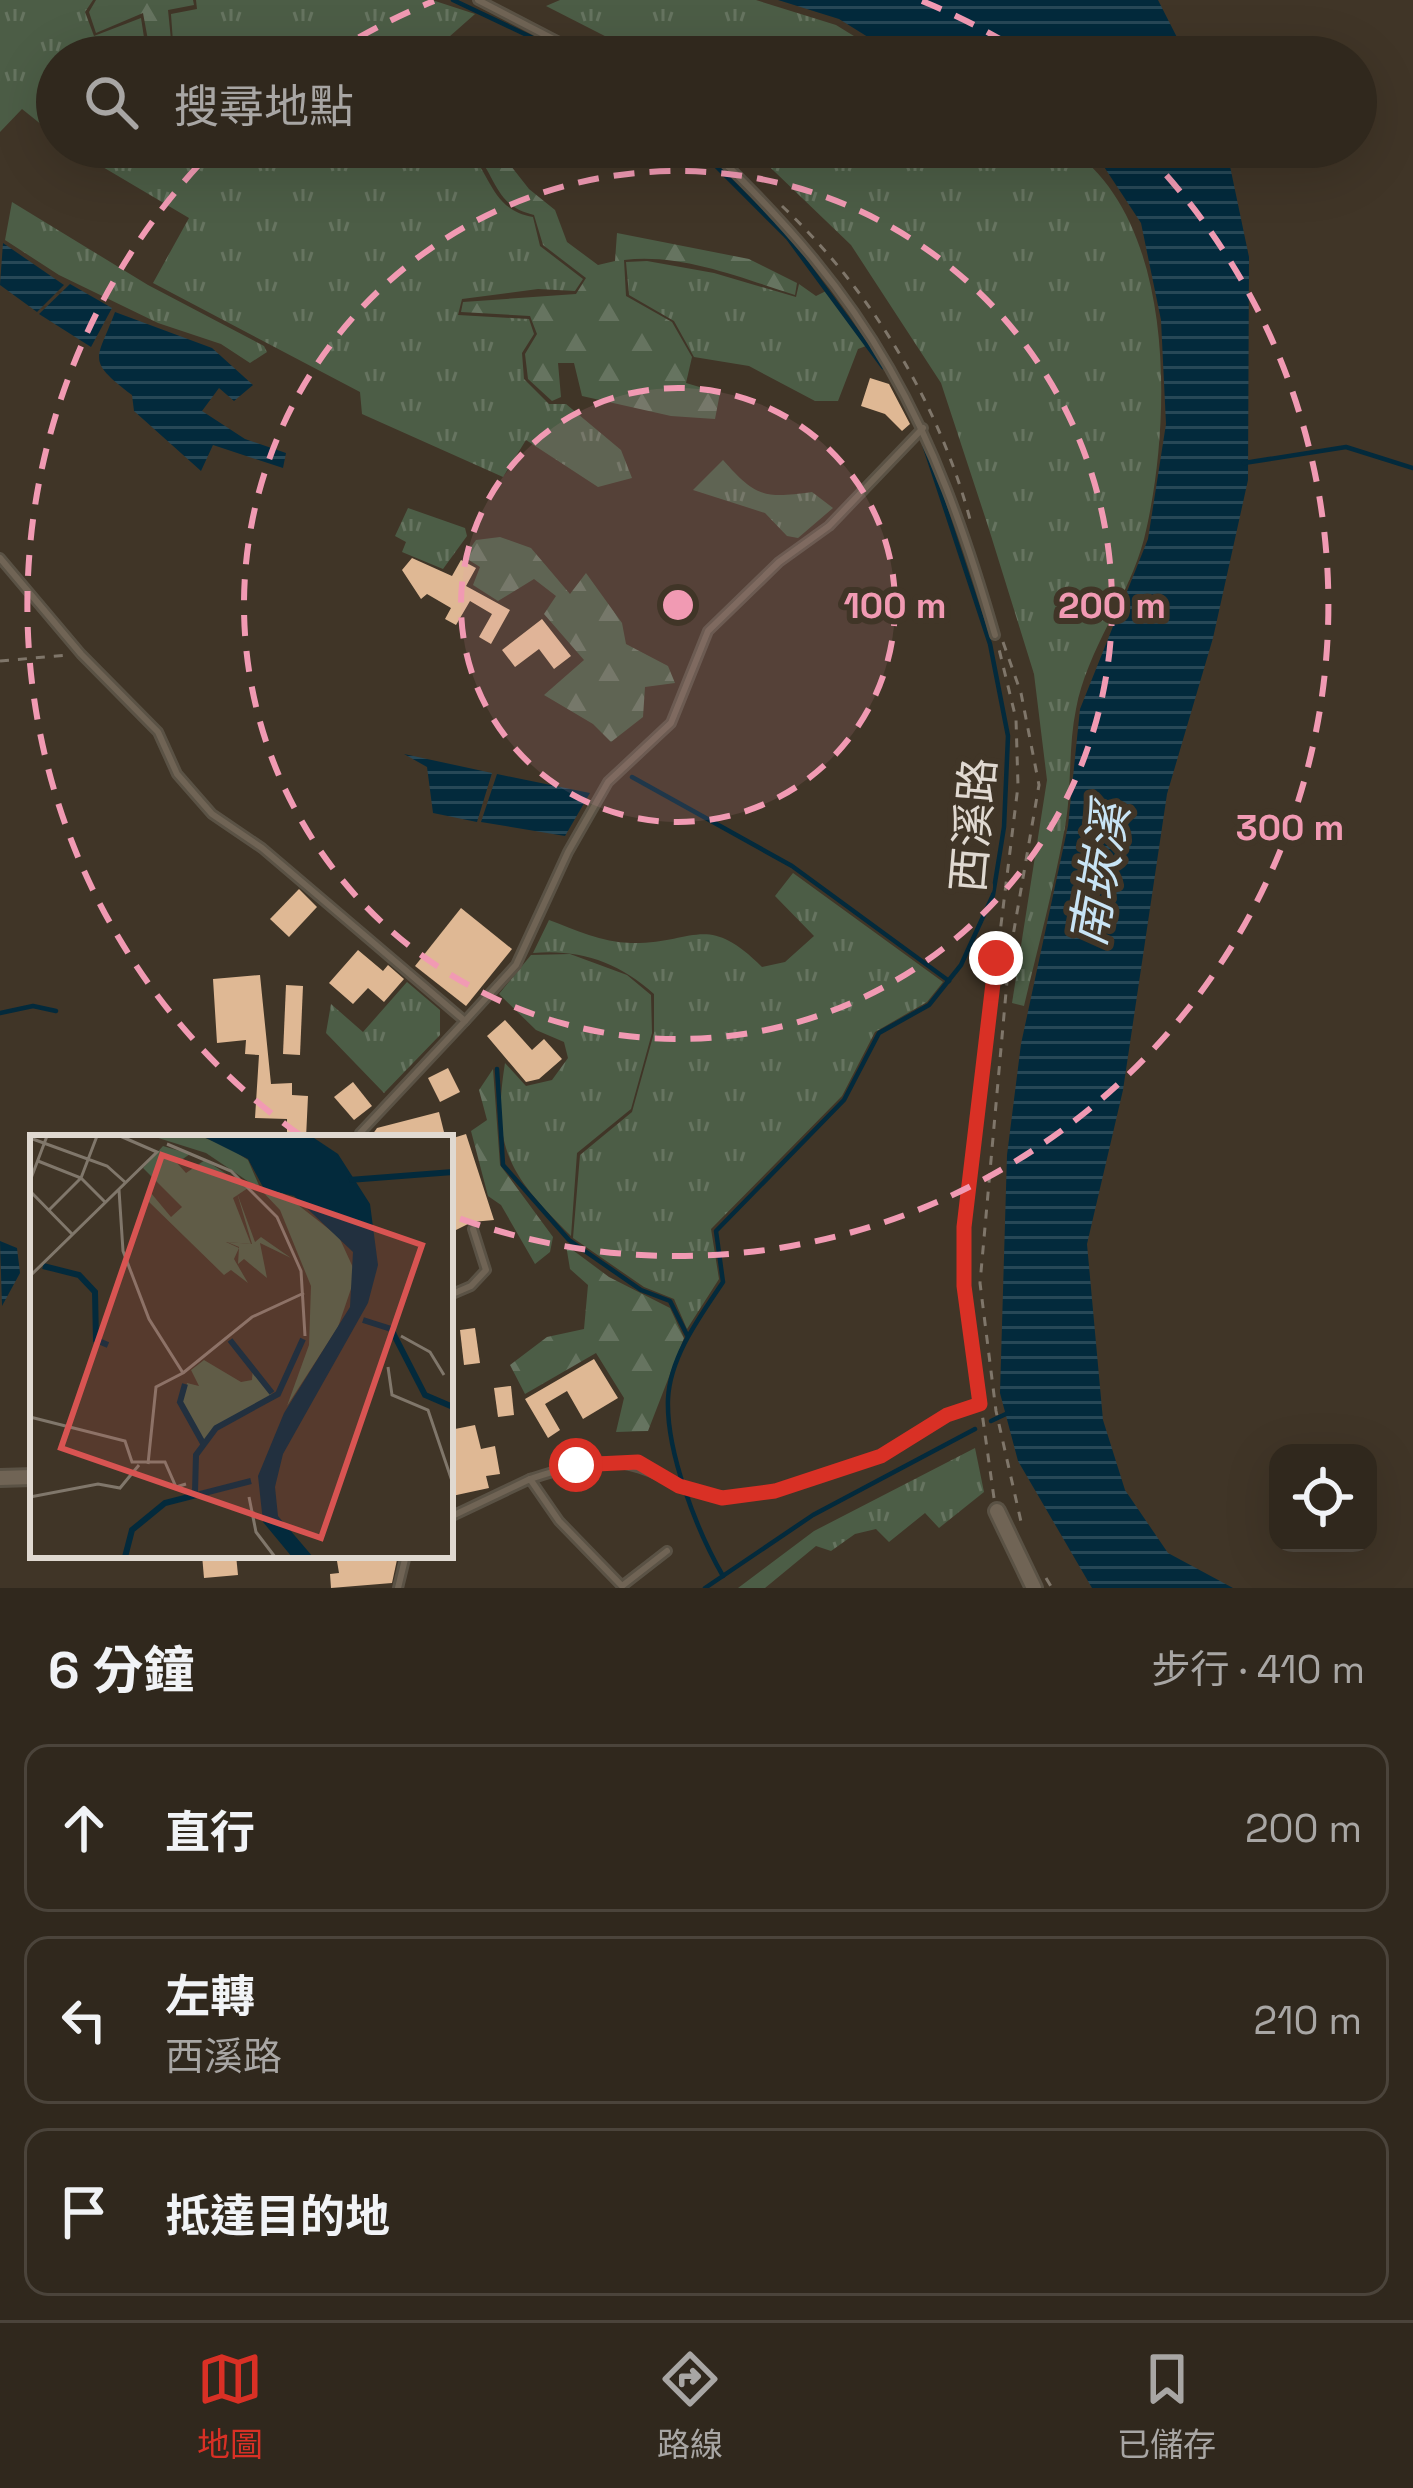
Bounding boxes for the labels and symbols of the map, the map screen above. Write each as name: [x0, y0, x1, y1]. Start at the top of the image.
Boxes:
text: 100 m: [844, 583, 946, 629]
text: 200 m: [1058, 583, 1166, 629]
centre of rings: [657, 584, 699, 626]
street label: 西溪路: [939, 755, 1008, 895]
water label: 南崁溪: [1057, 793, 1143, 951]
text: 300 m: [1236, 805, 1344, 851]
route end: [969, 931, 1023, 985]
inset map: [30, 1135, 453, 1558]
route start: [549, 1438, 603, 1492]

